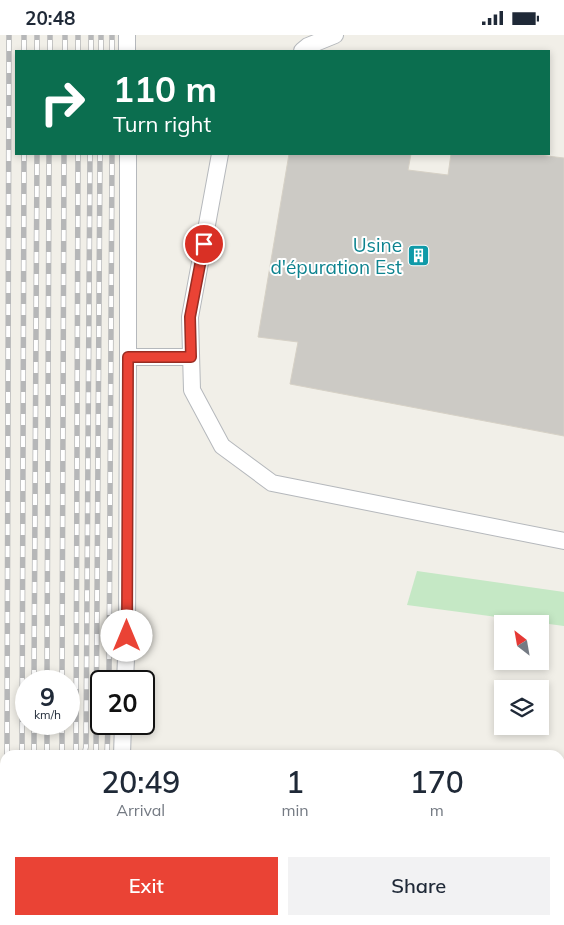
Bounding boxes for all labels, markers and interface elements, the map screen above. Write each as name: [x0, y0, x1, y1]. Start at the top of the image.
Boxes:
text: 20:48: [25, 6, 75, 30]
text: 110 m: [113, 67, 217, 111]
icon: right: [30, 70, 95, 135]
text: Turn right: [113, 110, 211, 138]
pin: [183, 223, 225, 265]
icon: arrive: [190, 230, 218, 258]
place label: Usine d'épuration Est: [270, 233, 402, 279]
building icon: Usine d'épuration Est: [406, 244, 430, 268]
position arrow: [100, 609, 152, 661]
north arrow: [494, 615, 549, 670]
map controls: [494, 615, 549, 735]
speed limit sign: 20: [90, 670, 155, 735]
button: layers: [494, 680, 549, 735]
text: 9: [40, 681, 55, 712]
text: km/h: [34, 707, 61, 722]
text: 20:49: [101, 763, 180, 801]
text: 1: [286, 763, 304, 801]
text: 170: [410, 763, 464, 801]
text: Arrival: [116, 800, 165, 820]
text: min: [281, 800, 309, 820]
text: m: [430, 800, 444, 820]
button: Exit: [15, 857, 278, 915]
button: Share: [288, 857, 550, 915]

